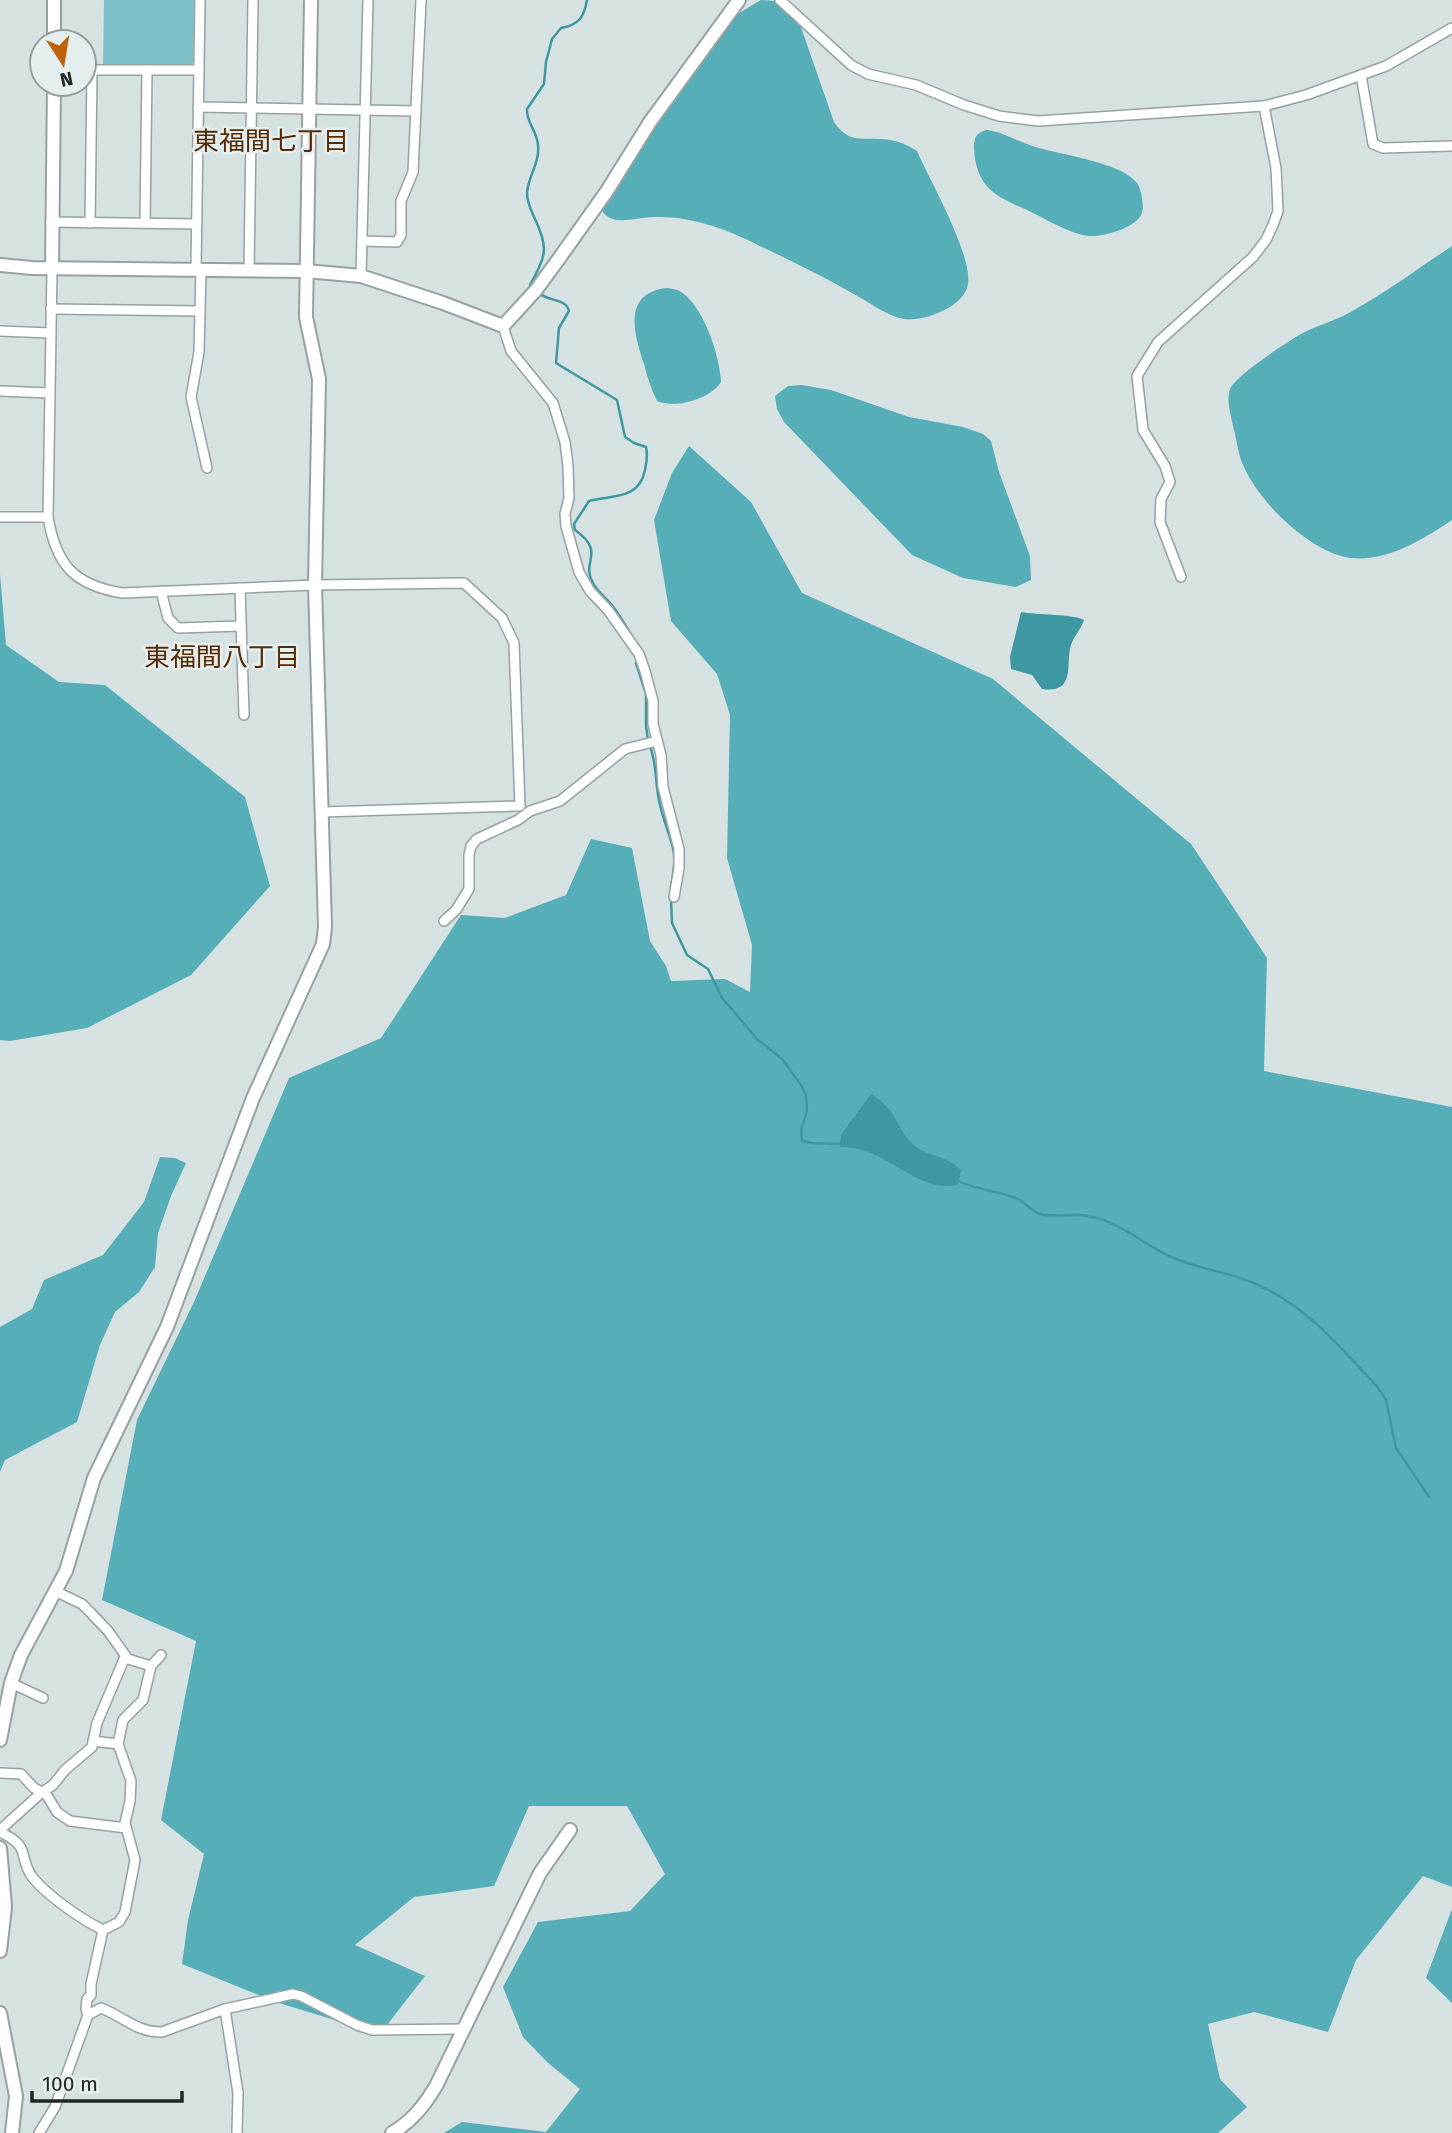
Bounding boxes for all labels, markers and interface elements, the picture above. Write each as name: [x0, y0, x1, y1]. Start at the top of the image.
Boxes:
north arrow: [28, 28, 98, 98]
text: N: [58, 67, 75, 92]
district label: 東福間七丁目: [193, 126, 349, 157]
district label: 東福間八丁目: [144, 642, 300, 673]
scale bar: [32, 2060, 182, 2104]
text: 100 m: [42, 2071, 98, 2097]

